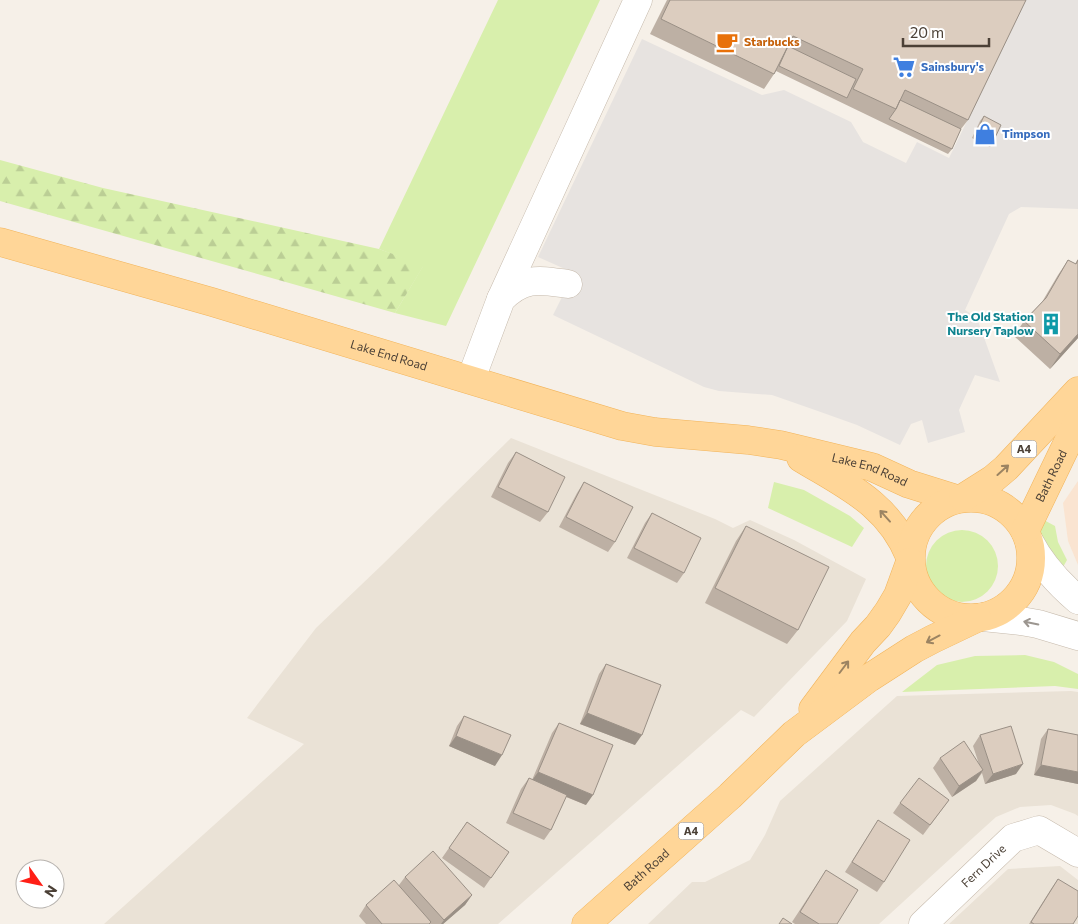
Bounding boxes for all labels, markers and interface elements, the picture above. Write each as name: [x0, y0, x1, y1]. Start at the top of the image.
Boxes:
scale bar: [903, 15, 989, 47]
text: 20 m: [910, 23, 944, 41]
cafe icon: Starbucks: [714, 29, 740, 55]
place label: Starbucks: [744, 34, 800, 48]
supermarket icon: Sainsbury's: [891, 54, 917, 80]
place label: Sainsbury's: [921, 59, 985, 73]
shop icon: Timpson: [972, 121, 998, 147]
place label: Timpson: [1002, 126, 1050, 140]
place label: The Old Station Nursery Taplow: [947, 309, 1034, 337]
building icon: The Old Station Nursery Taplow: [1038, 311, 1064, 337]
street label: Lake End Road: [349, 336, 429, 373]
road number: A4: [1012, 440, 1036, 458]
street label: Bath Road: [1032, 447, 1069, 504]
street label: Lake End Road: [831, 450, 910, 488]
one-way arrow: [996, 464, 1009, 476]
one-way arrow: [879, 510, 891, 522]
one-way arrow: [1024, 618, 1040, 627]
one-way arrow: [926, 635, 941, 644]
one-way arrow: [839, 661, 850, 674]
road number: A4: [678, 822, 704, 839]
street label: Fern Drive: [958, 841, 1008, 890]
street label: Bath Road: [620, 845, 672, 893]
north arrow: [15, 859, 65, 909]
text: N: [41, 882, 61, 900]

